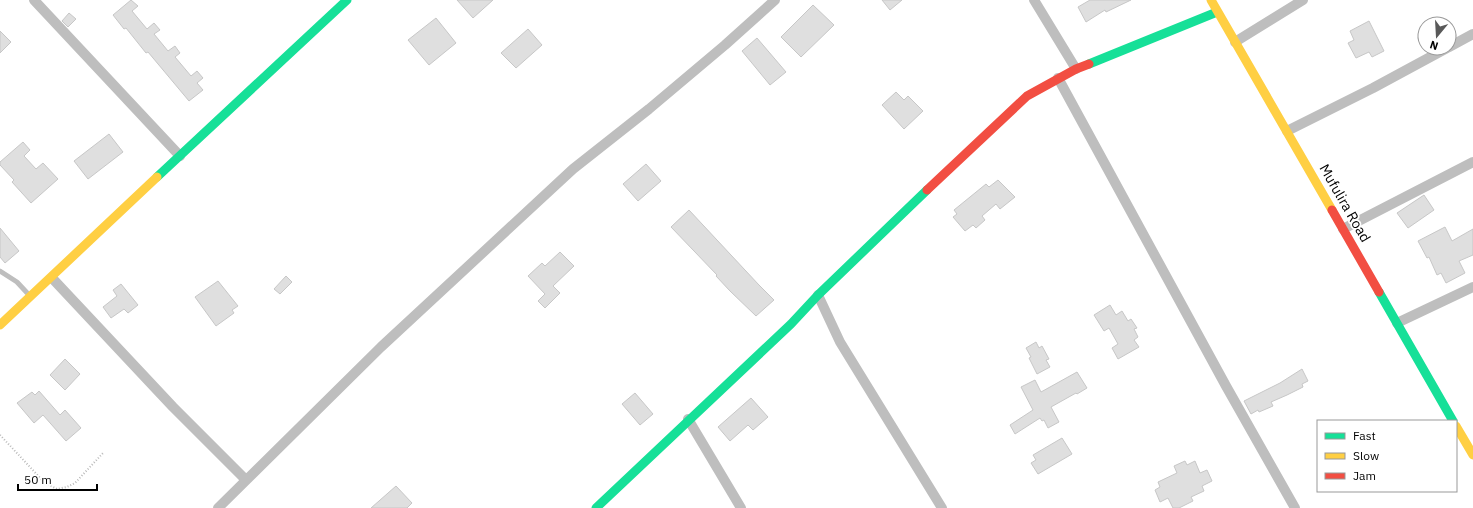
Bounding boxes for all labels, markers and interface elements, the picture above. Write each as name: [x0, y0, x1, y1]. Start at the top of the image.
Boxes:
north arrow: [1417, 16, 1457, 56]
text: N: [1428, 38, 1440, 53]
street label: Mufulira Road: [1315, 161, 1375, 245]
legend: [1317, 420, 1457, 492]
text: Fast: [1353, 428, 1376, 443]
text: Slow: [1353, 448, 1379, 463]
scale bar: [18, 466, 97, 492]
text: Jam: [1353, 468, 1376, 483]
text: 50 m: [24, 472, 52, 487]

